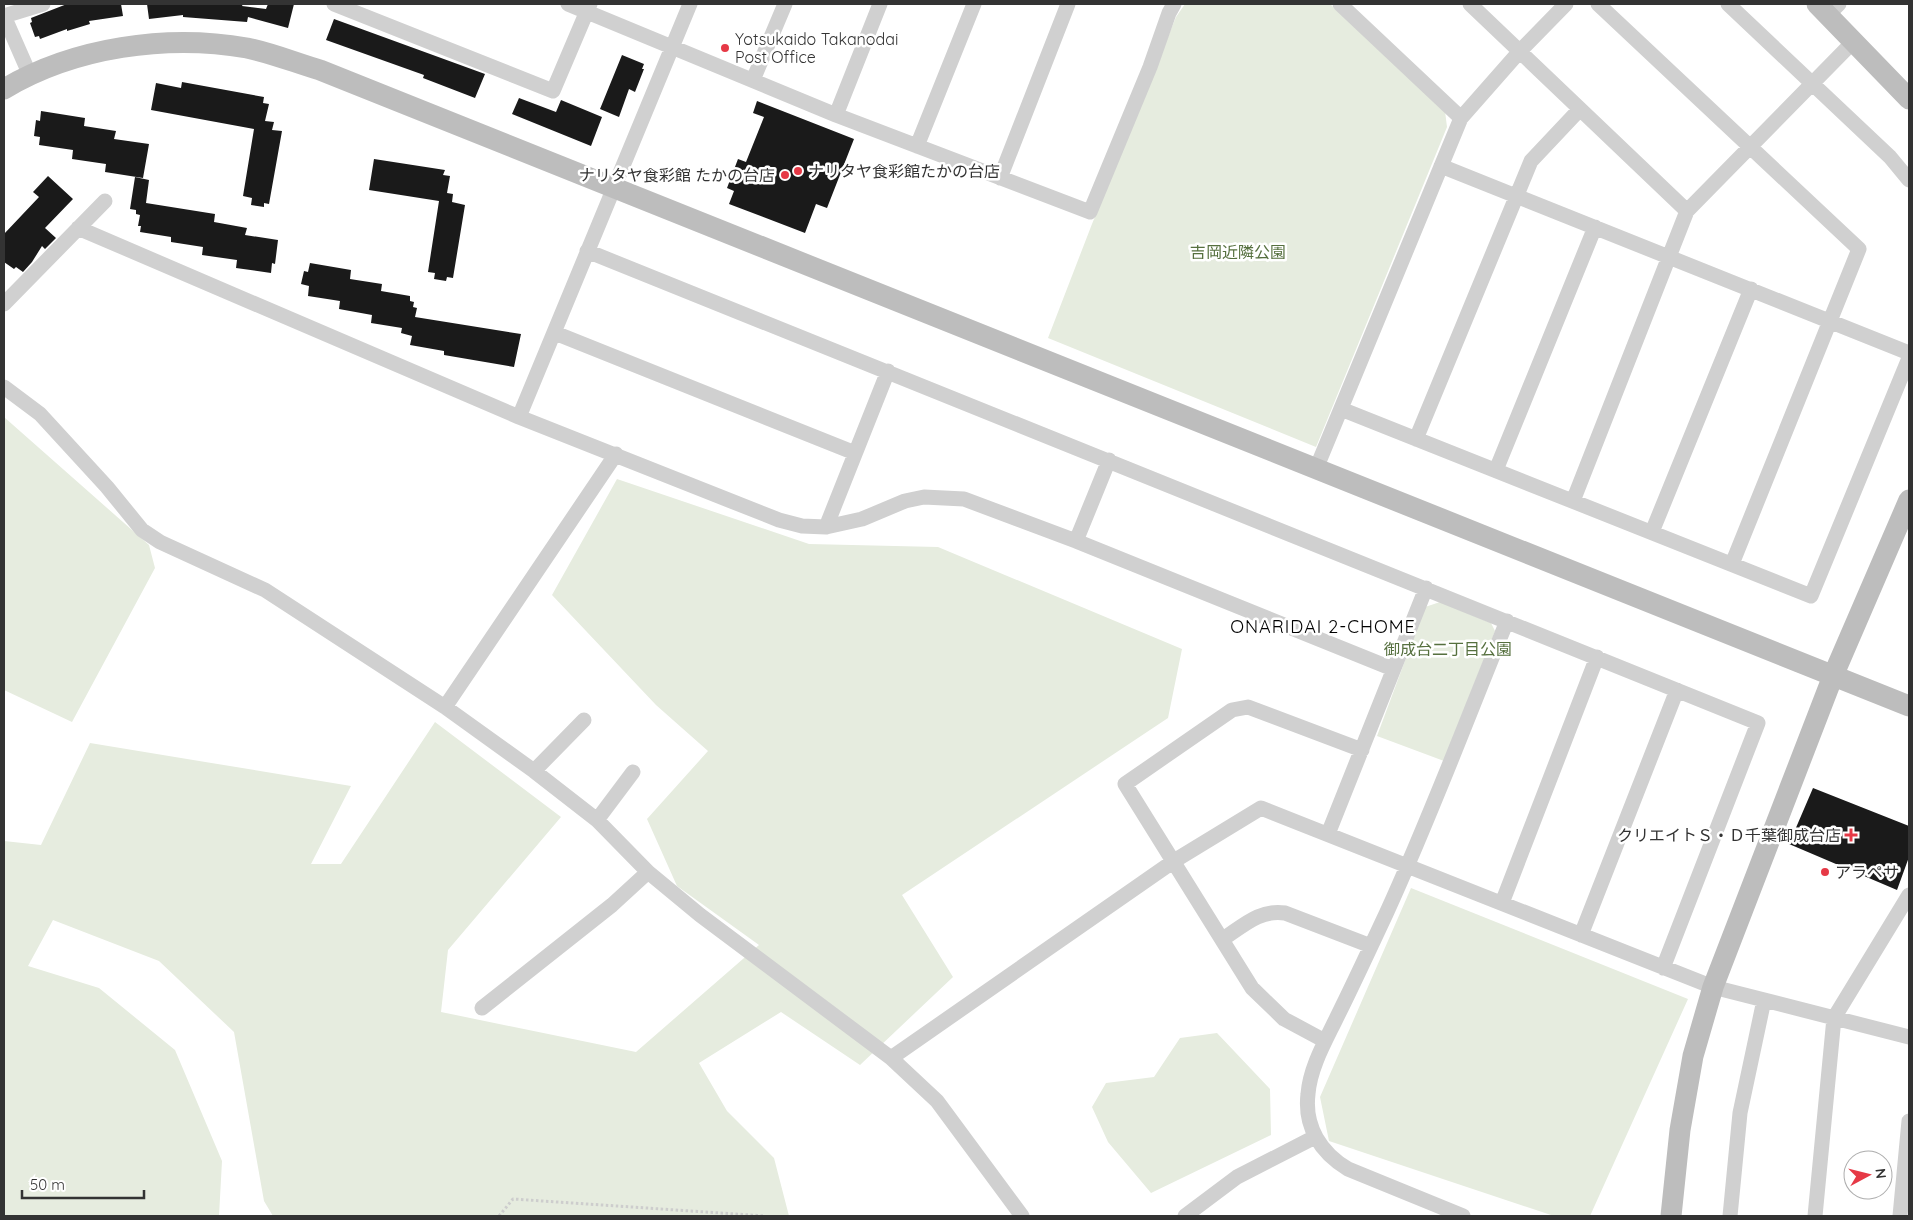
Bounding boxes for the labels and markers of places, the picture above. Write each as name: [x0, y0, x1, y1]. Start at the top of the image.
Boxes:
place label: Yotsukaido Takanodai Post Office: [735, 29, 898, 67]
marker: Yotsukaido Takanodai Post Office: [719, 42, 731, 54]
place label: ナリタヤ食彩館たかの台店: [808, 161, 1000, 181]
place label: ナリタヤ食彩館 たかの台店: [579, 165, 775, 185]
marker: ナリタヤ食彩館たかの台店: [792, 165, 804, 177]
marker: ナリタヤ食彩館 たかの台店: [779, 169, 791, 181]
place label: クリエイトＳ・Ｄ千葉御成台店: [1617, 825, 1841, 845]
marker: クリエイトＳ・Ｄ千葉御成台店: [1845, 829, 1857, 841]
place label: アラペサ: [1835, 862, 1899, 882]
marker: アラペサ: [1819, 866, 1831, 878]

